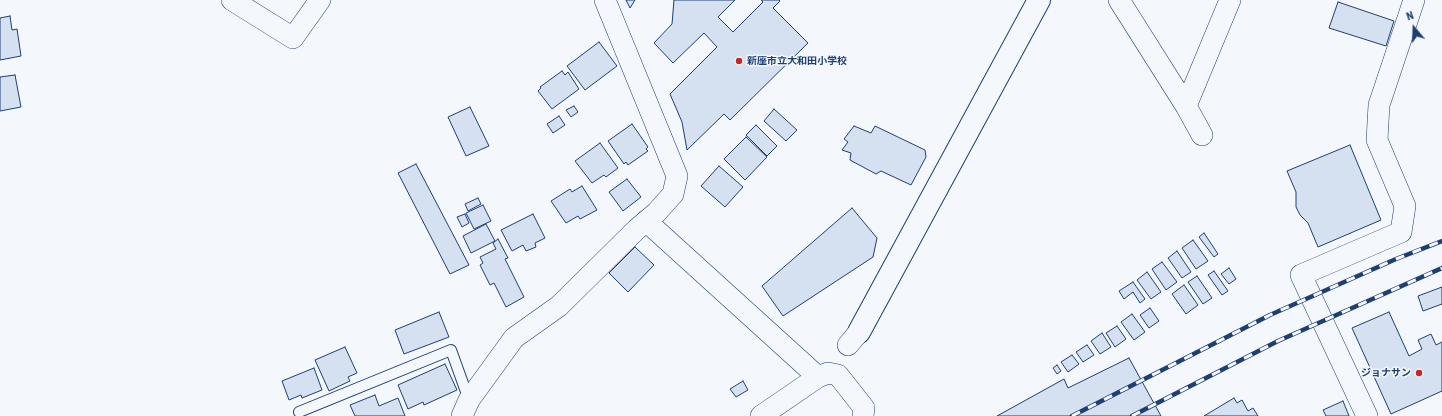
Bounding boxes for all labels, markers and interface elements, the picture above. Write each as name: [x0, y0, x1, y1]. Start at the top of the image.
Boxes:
north arrow: [1394, 8, 1434, 48]
text: N: [1405, 9, 1415, 23]
place label: 新座市立大和田小学校: [747, 55, 847, 67]
marker: 新座市立大和田小学校: [734, 56, 744, 66]
place label: ジョナサン: [1361, 367, 1411, 379]
marker: ジョナサン: [1414, 368, 1424, 378]

